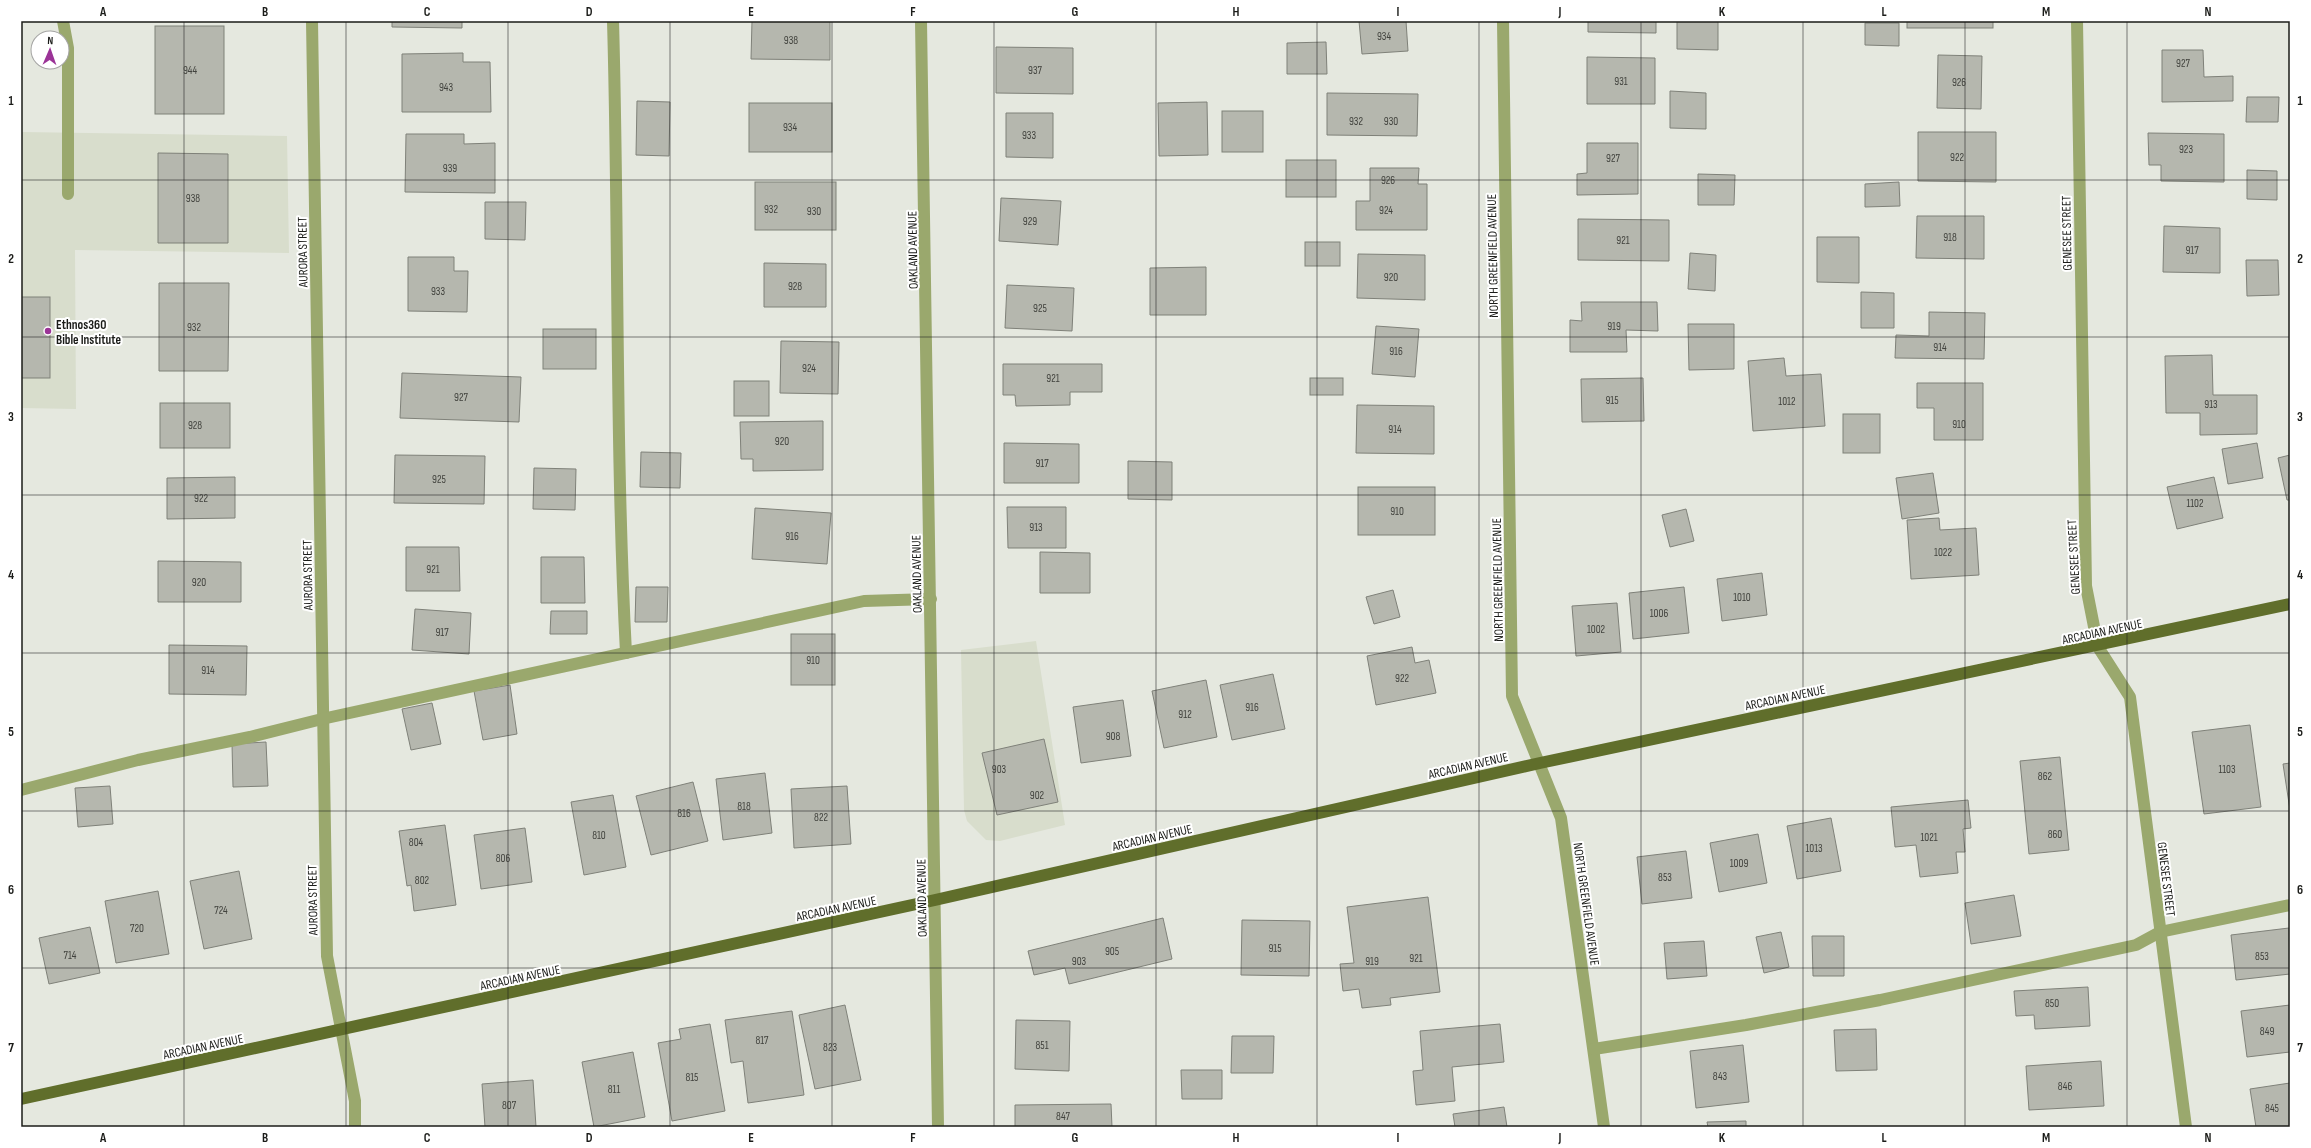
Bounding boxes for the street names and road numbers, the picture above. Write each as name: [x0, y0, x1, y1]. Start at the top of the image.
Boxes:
street label: NORTH GREENFIELD AVENUE: [1484, 194, 1502, 318]
street label: GENESEE STREET: [2058, 195, 2076, 271]
street label: OAKLAND AVENUE: [904, 211, 922, 289]
street label: AURORA STREET: [294, 217, 312, 288]
street label: NORTH GREENFIELD AVENUE: [1489, 518, 1507, 642]
street label: GENESEE STREET: [2064, 519, 2084, 595]
street label: OAKLAND AVENUE: [908, 535, 926, 613]
street label: AURORA STREET: [299, 540, 317, 611]
street label: ARCADIAN AVENUE: [2060, 616, 2144, 648]
street label: ARCADIAN AVENUE: [1743, 682, 1827, 714]
street label: ARCADIAN AVENUE: [1426, 749, 1510, 783]
street label: ARCADIAN AVENUE: [1110, 821, 1194, 855]
street label: GENESEE STREET: [2153, 841, 2179, 917]
street label: NORTH GREENFIELD AVENUE: [1569, 842, 1603, 967]
street label: OAKLAND AVENUE: [913, 859, 931, 937]
street label: AURORA STREET: [304, 865, 322, 936]
street label: ARCADIAN AVENUE: [794, 893, 878, 925]
street label: ARCADIAN AVENUE: [478, 962, 562, 994]
street label: ARCADIAN AVENUE: [161, 1031, 245, 1063]

